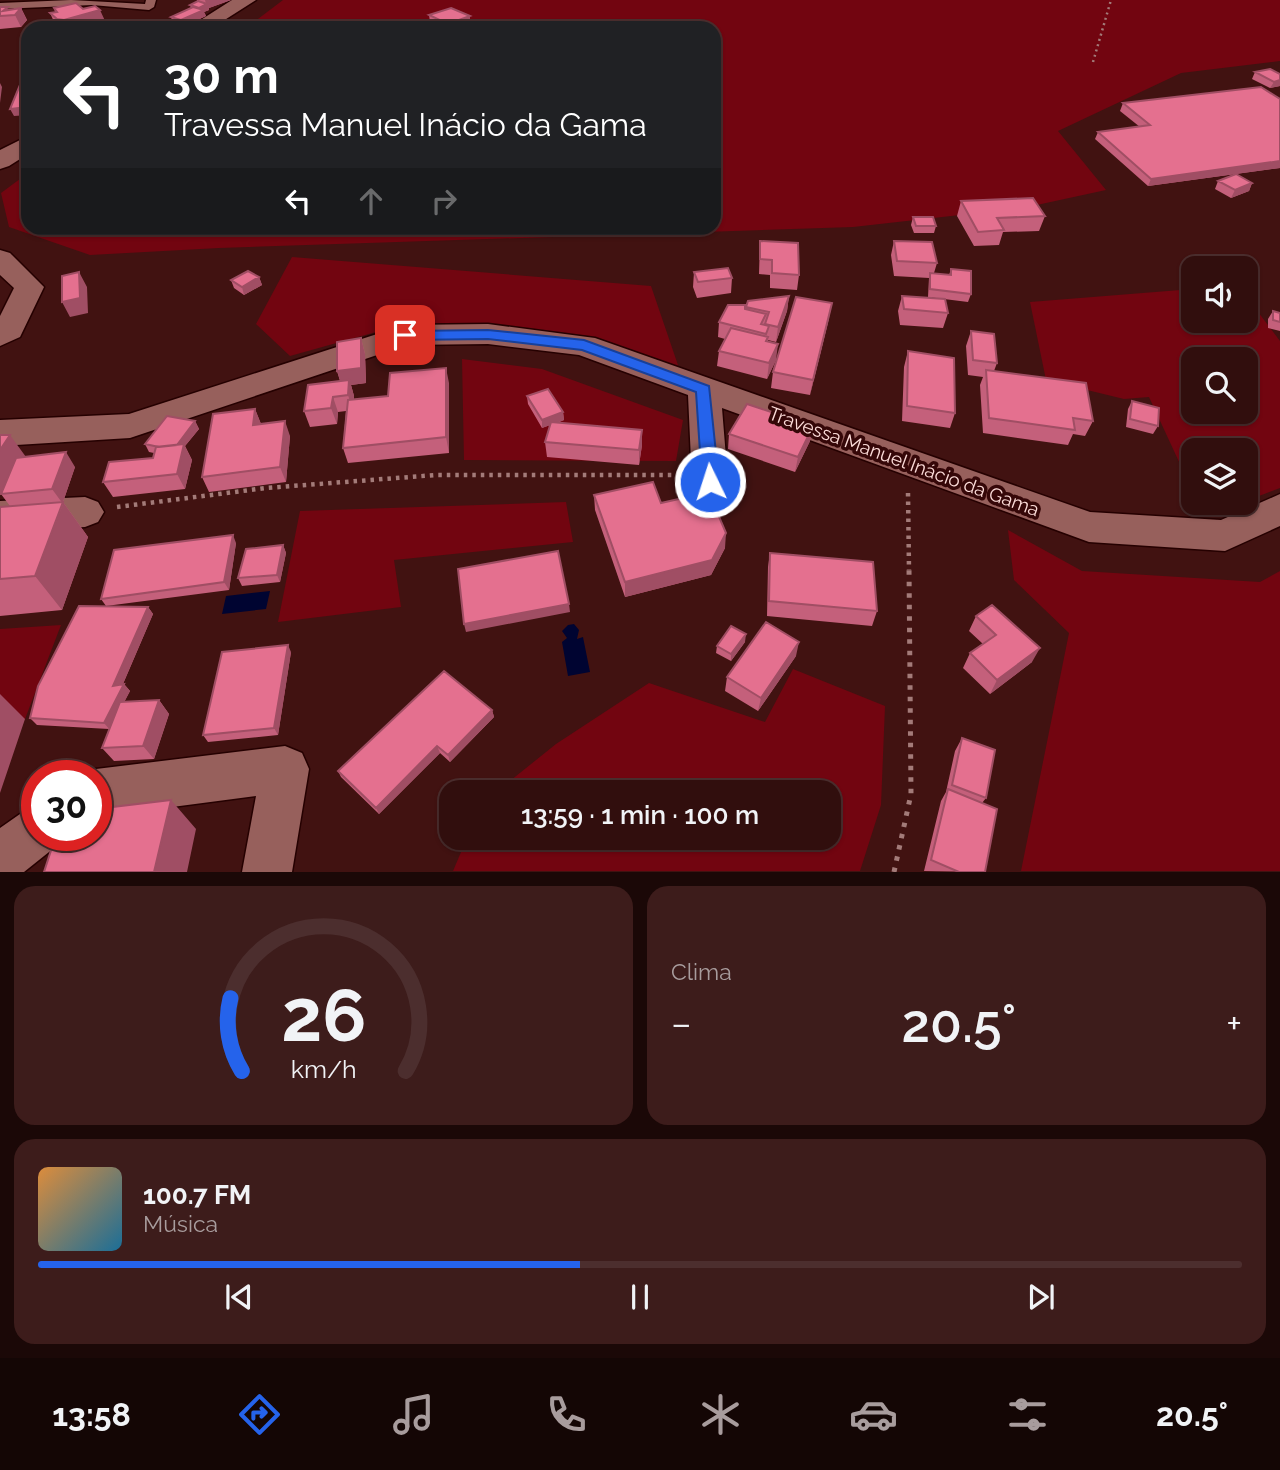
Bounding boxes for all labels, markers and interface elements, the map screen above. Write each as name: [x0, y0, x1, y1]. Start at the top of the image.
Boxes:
text: 30 m: [164, 47, 279, 104]
icon: left: [49, 49, 140, 140]
text: Travessa Manuel Inácio da Gama: [164, 106, 647, 143]
icon: left: [279, 182, 317, 220]
icon: ahead: [352, 182, 390, 220]
icon: right: [425, 182, 463, 220]
map controls: [1181, 256, 1258, 515]
button: sound: [1181, 256, 1258, 333]
pin: [375, 305, 435, 365]
icon: arrive: [386, 316, 424, 354]
button: search: [1181, 347, 1258, 424]
street label: Travessa Manuel Inácio da Gama: [766, 402, 1042, 520]
button: layers: [1181, 438, 1258, 515]
position arrow: [673, 445, 747, 519]
speed limit sign: 30: [21, 760, 112, 851]
text: 13:59 · 1 min · 100 m: [521, 800, 759, 830]
text: Clima: [671, 958, 732, 985]
text: 26: [281, 974, 366, 1059]
text: 20.5°: [902, 993, 1016, 1054]
text: −: [671, 1001, 691, 1046]
text: +: [1226, 1001, 1242, 1046]
text: km/h: [291, 1054, 356, 1084]
text: 100.7 FM: [143, 1180, 251, 1210]
text: Música: [143, 1210, 218, 1237]
icon: previous: [220, 1278, 258, 1316]
icon: pause: [621, 1278, 659, 1316]
icon: next: [1022, 1278, 1060, 1316]
icon: directions: [235, 1390, 284, 1439]
icon: music: [389, 1390, 438, 1439]
icon: phone: [542, 1390, 591, 1439]
icon: climate: [696, 1390, 745, 1439]
icon: car: [849, 1390, 898, 1439]
icon: filters: [1003, 1390, 1052, 1439]
text: 13:58: [52, 1396, 131, 1433]
text: 20.5°: [1156, 1396, 1228, 1433]

